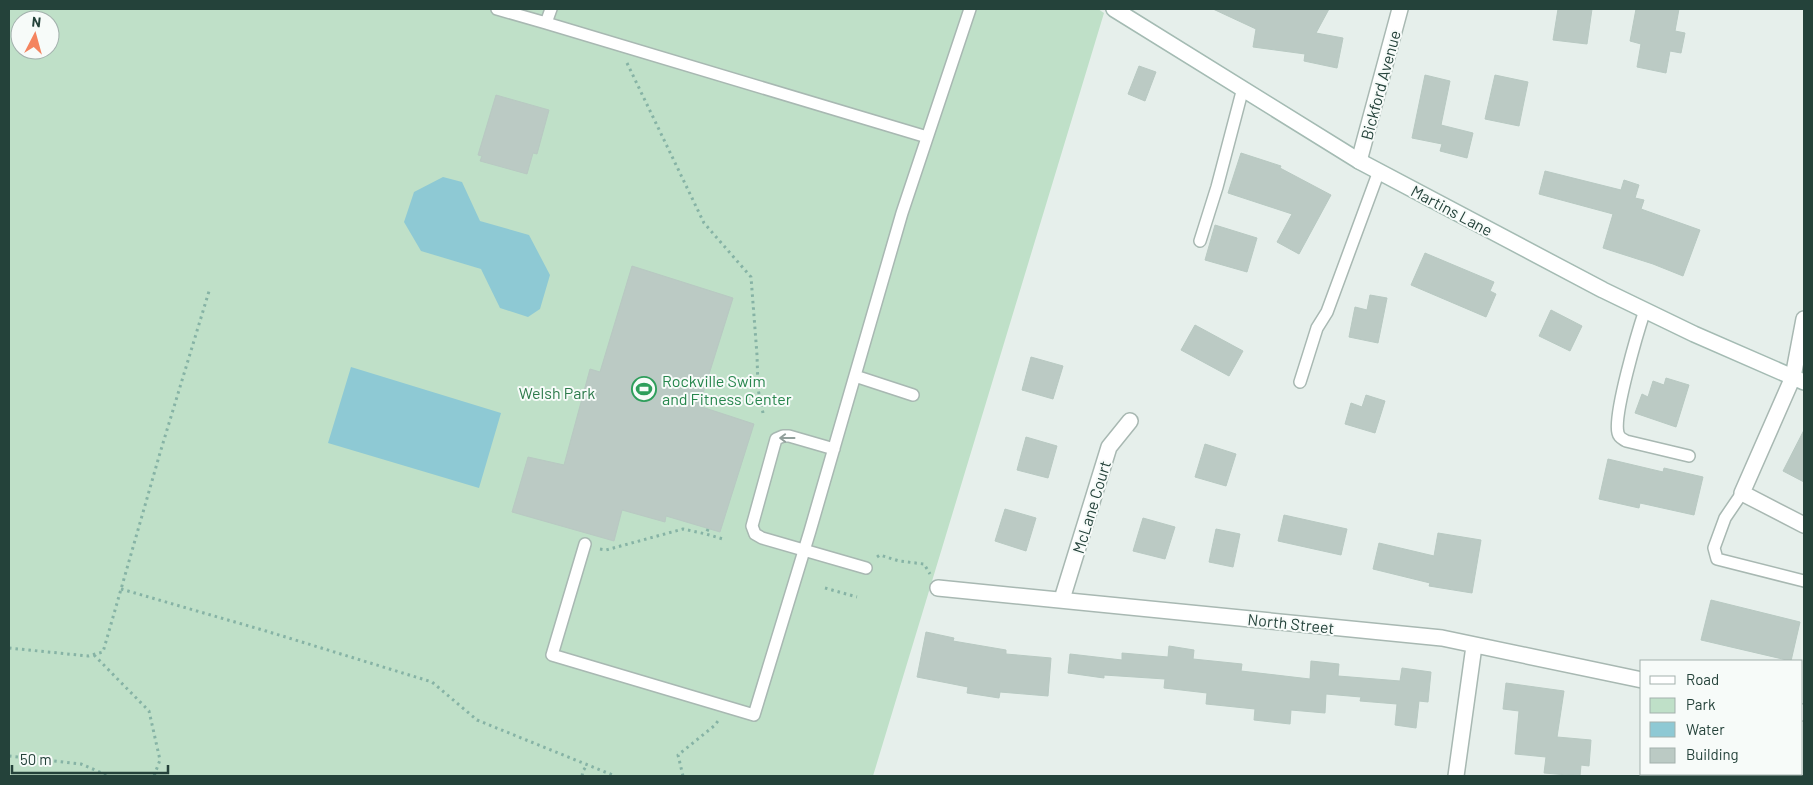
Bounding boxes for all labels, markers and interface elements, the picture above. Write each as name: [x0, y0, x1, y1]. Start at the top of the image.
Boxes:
north arrow: [10, 10, 60, 60]
text: N: [31, 13, 42, 31]
street label: Bickford Avenue: [1356, 28, 1404, 142]
street label: Martins Lane: [1408, 181, 1496, 239]
place label: Rockville Swim and Fitness Center: [662, 371, 792, 408]
sports icon: Rockville Swim and Fitness Center: [631, 376, 657, 402]
park label: Welsh Park: [519, 383, 595, 402]
one-way arrow: [779, 433, 795, 443]
street label: McLane Court: [1068, 458, 1114, 556]
street label: North Street: [1247, 609, 1335, 637]
legend: [1640, 660, 1803, 775]
text: Road: [1686, 670, 1719, 688]
text: Park: [1686, 695, 1716, 713]
text: Water: [1686, 720, 1725, 738]
scale bar: [12, 742, 169, 774]
text: Building: [1686, 745, 1739, 763]
text: 50 m: [20, 750, 52, 768]

